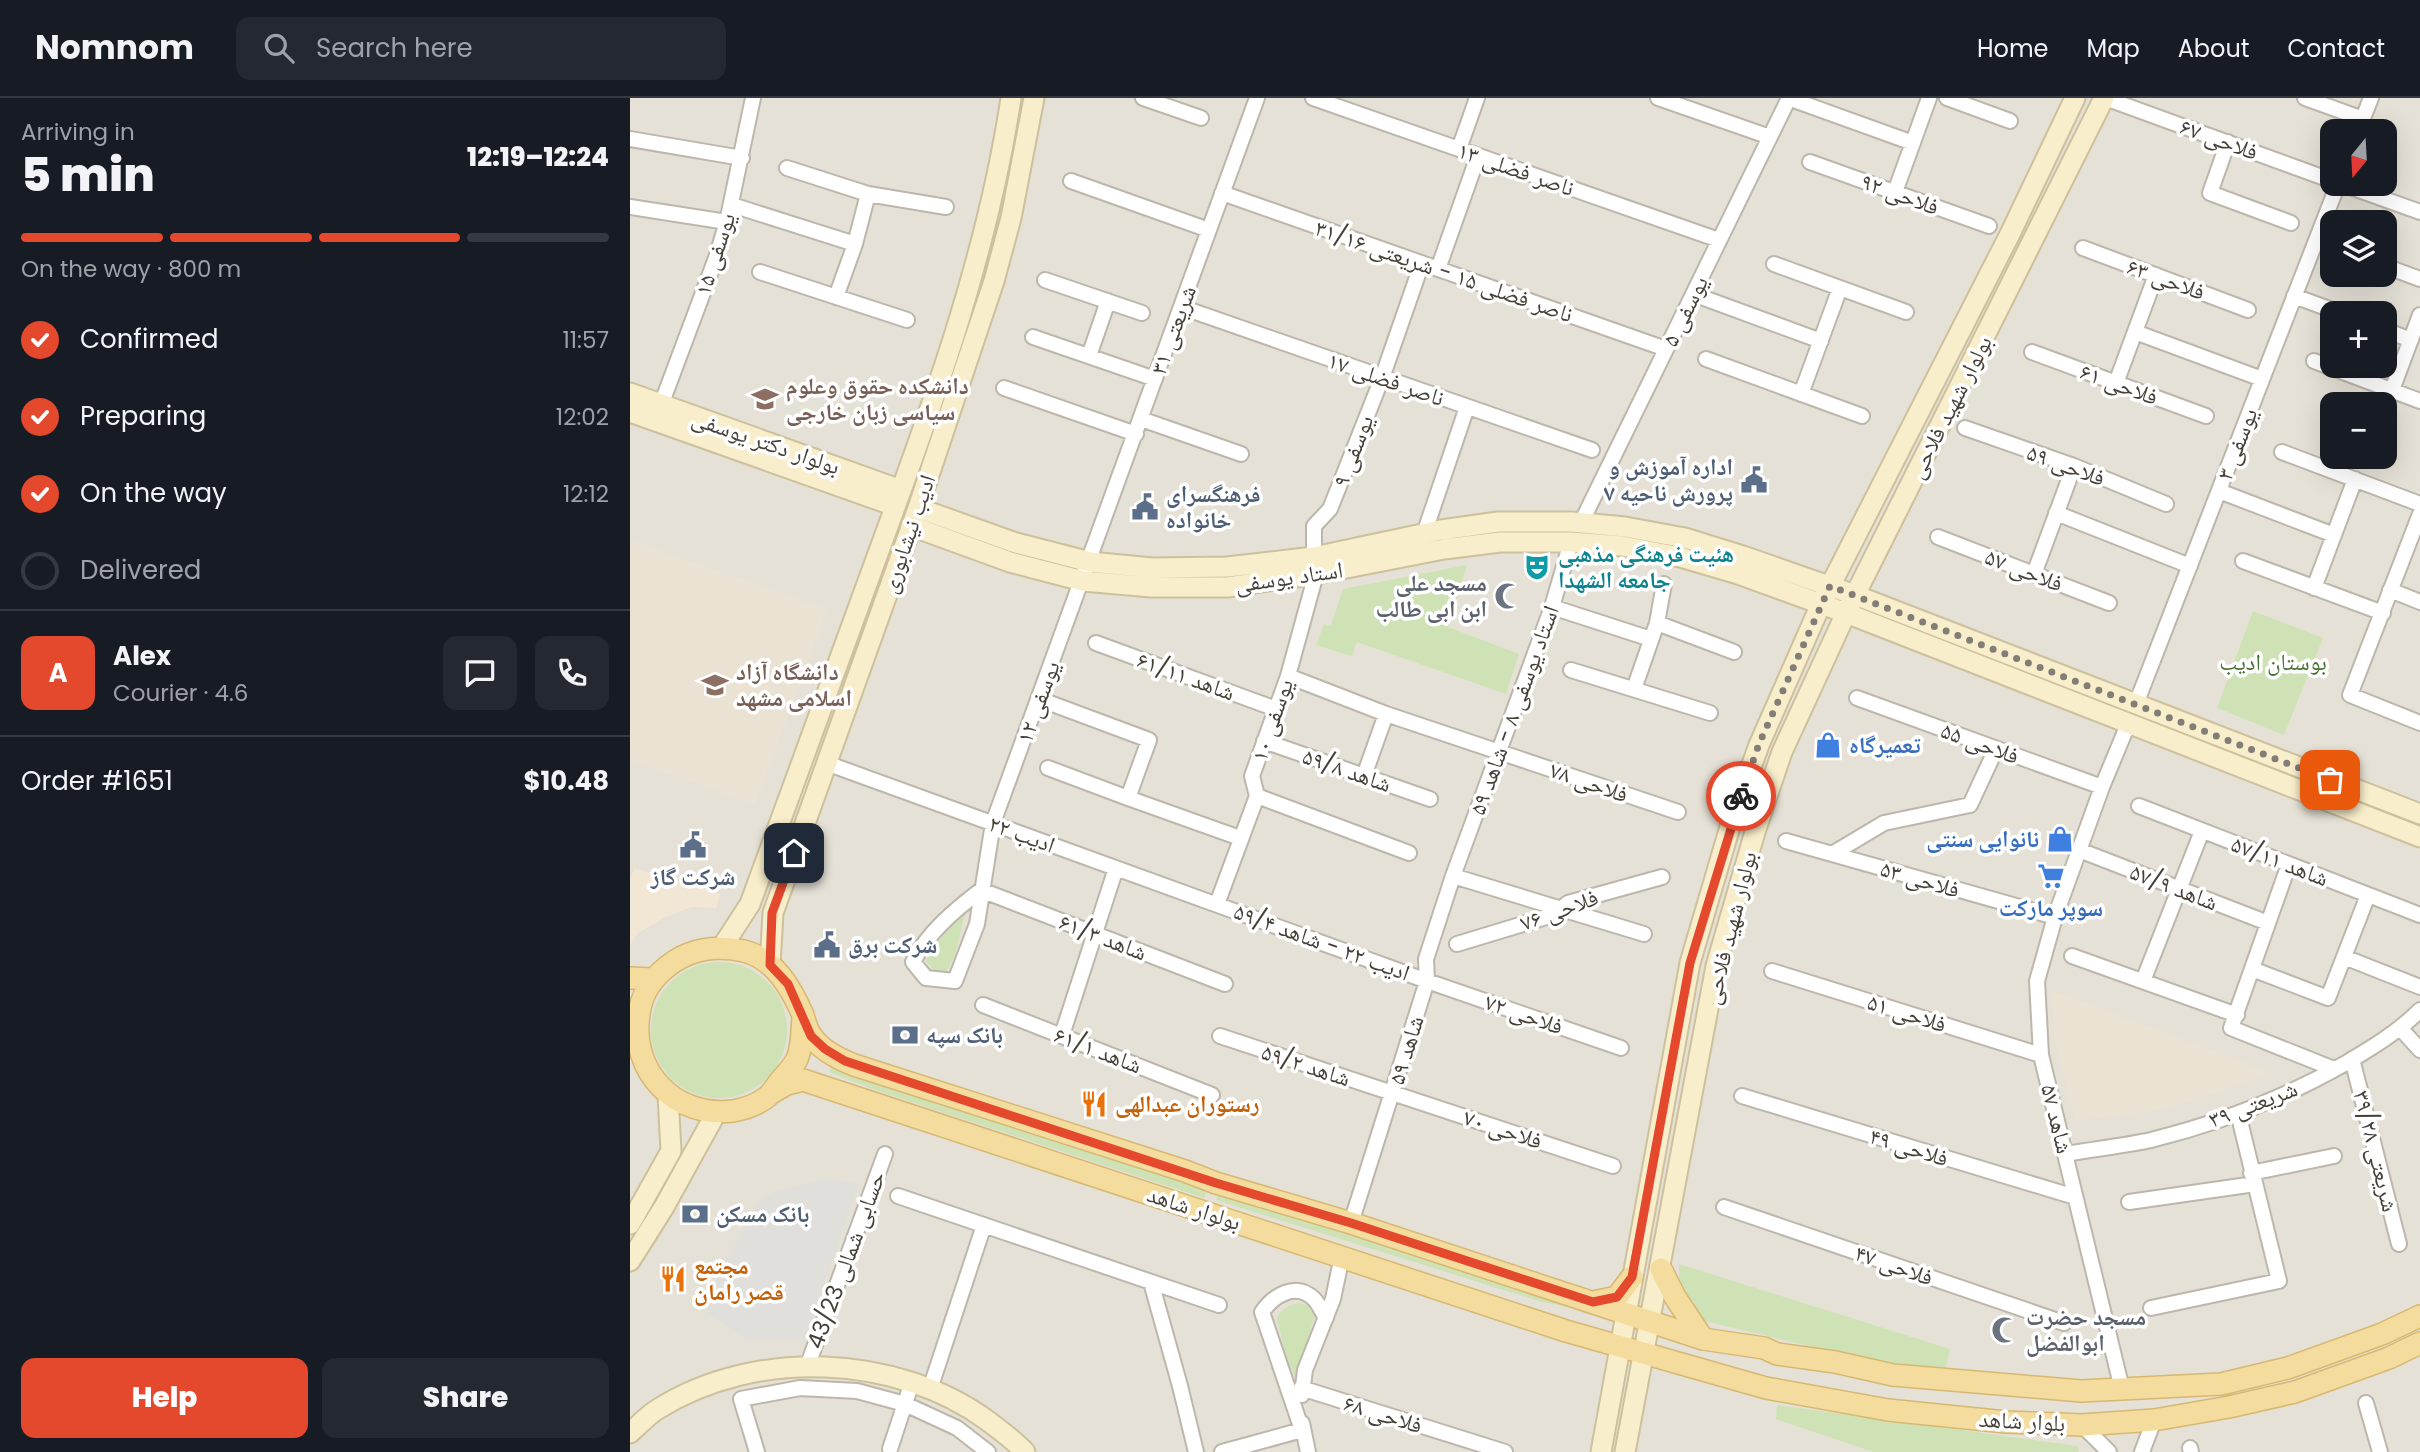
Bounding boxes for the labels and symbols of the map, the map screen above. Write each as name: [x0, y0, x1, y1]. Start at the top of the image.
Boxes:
street label: فلاحی ۶۷: [2176, 110, 2262, 168]
north arrow: [2320, 119, 2398, 196]
street label: ناصر فضلی ۱۳: [1453, 134, 1579, 204]
street label: فلاحی ۹۲: [1857, 165, 1943, 223]
street label: یوسفی ۱۵: [687, 208, 743, 300]
street label: ناصر فضلی ۱۵ - شریعتی ۳۱/۱۶: [1311, 212, 1577, 330]
street label: فلاحی ۶۳: [2123, 250, 2209, 308]
street label: یوسفی ۵: [1654, 270, 1716, 352]
street label: شریعتی ۳۱: [1142, 281, 1204, 379]
street label: بولوار شهید فلاحی: [1900, 330, 2000, 484]
street label: ناصر فضلی ۱۷: [1323, 344, 1449, 414]
street label: فلاحی ۶۱: [2076, 355, 2162, 413]
place label: دانشکده حقوق وعلوم سیاسی زبان خارجی: [786, 370, 969, 428]
school or university icon: دانشکده حقوق وعلوم سیاسی زبان خارجی: [750, 384, 780, 414]
street label: بولوار دکتر یوسفی: [688, 402, 844, 482]
street label: یوسفی ۳: [2209, 403, 2265, 485]
street label: یوسفی ۹: [1325, 410, 1381, 492]
street label: فلاحی ۵۹: [2023, 436, 2109, 494]
place label: اداره آموزش و پرورش ناحیه ۷: [1604, 451, 1733, 509]
public building icon: اداره آموزش و پرورش ناحیه ۷: [1739, 465, 1769, 495]
street label: ادیب نیشابوری: [873, 470, 943, 598]
place label: فرهنگسرای خانواده: [1166, 478, 1261, 536]
public building icon: فرهنگسرای خانواده: [1130, 492, 1160, 522]
place label: هئیت فرهنگی مذهبی جامعه الشهدا: [1558, 538, 1734, 596]
street label: فلاحی ۵۷: [1980, 541, 2068, 599]
theatre icon: هئیت فرهنگی مذهبی جامعه الشهدا: [1522, 552, 1552, 582]
street label: استاد یوسفی: [1233, 554, 1345, 600]
place label: مسجد علی ابن ابی طالب: [1376, 567, 1487, 625]
mosque icon: مسجد علی ابن ابی طالب: [1493, 581, 1523, 611]
street label: استاد یوسفی ۸ - شاهد ۵۹: [1461, 601, 1567, 819]
street label: شاهد ۶۱/۱۱: [1133, 644, 1239, 708]
park label: بوستان ادیب: [2219, 646, 2327, 678]
place label: دانشگاه آزاد اسلامی مشهد: [736, 656, 852, 714]
street label: یوسفی ۱۲: [1008, 656, 1068, 748]
school or university icon: دانشگاه آزاد اسلامی مشهد: [700, 670, 730, 700]
street label: یوسفی ۱۰: [1243, 674, 1301, 766]
street label: فلاحی ۵۵: [1937, 714, 2023, 772]
place label: تعمیرگاه: [1849, 729, 1921, 761]
shop icon: تعمیرگاه: [1813, 730, 1843, 760]
street label: شاهد ۵۹/۸: [1298, 740, 1396, 800]
pin: [2300, 750, 2360, 810]
street label: فلاحی ۷۸: [1546, 754, 1632, 810]
courier: [1706, 761, 1776, 831]
street label: ادیب ۲۲: [984, 807, 1060, 861]
pin: [764, 823, 824, 883]
place label: نانوایی سنتی: [1926, 823, 2039, 855]
shop icon: نانوایی سنتی: [2045, 824, 2075, 854]
street label: شاهد ۵۷/۱۱: [2227, 828, 2333, 894]
public building icon: شرکت گاز: [678, 830, 708, 860]
street label: بولوار شهید فلاحی: [1696, 848, 1764, 1008]
street label: فلاحی ۵۳: [1877, 852, 1963, 906]
street label: شاهد ۵۷/۹: [2125, 856, 2223, 918]
place label: شرکت گاز: [650, 861, 735, 893]
supermarket icon: سوپر مارکت: [2036, 861, 2066, 891]
street label: فلاحی ۷۶: [1516, 881, 1602, 939]
place label: سوپر مارکت: [1999, 892, 2103, 924]
street label: ادیب ۲۲ - شاهد ۵۹/۴: [1230, 895, 1414, 989]
street label: شاهد ۶۱/۳: [1054, 906, 1152, 968]
place label: شرکت برق: [848, 929, 937, 961]
public building icon: شرکت برق: [812, 930, 842, 960]
street label: فلاحی ۷۲: [1481, 986, 1567, 1042]
street label: فلاحی ۵۱: [1864, 986, 1950, 1040]
street label: شاهد ۵۹: [1380, 1012, 1432, 1088]
place label: بانک سپه: [926, 1019, 1003, 1051]
street label: شاهد ۶۱/۱: [1049, 1019, 1147, 1081]
bank icon: بانک سپه: [890, 1020, 920, 1050]
street label: شاهد ۵۹/۲: [1257, 1036, 1355, 1094]
street label: شریعتی ۳۹: [2204, 1072, 2302, 1136]
street label: شاهد ۵۷: [2033, 1081, 2081, 1157]
street label: شریعتی ۳۹/۲۸: [2345, 1087, 2407, 1215]
place label: رستوران عبدالهی: [1115, 1088, 1260, 1120]
restaurant icon: رستوران عبدالهی: [1079, 1089, 1109, 1119]
street label: فلاحی ۷۰: [1460, 1101, 1546, 1157]
street label: فلاحی ۴۹: [1866, 1120, 1952, 1174]
street label: حسابی شمالی 43/23: [799, 1167, 893, 1353]
street label: بولوار شاهد: [1143, 1178, 1245, 1238]
place label: بانک مسکن: [716, 1198, 809, 1230]
bank icon: بانک مسکن: [680, 1199, 710, 1229]
street label: فلاحی ۴۷: [1851, 1237, 1937, 1293]
place label: مجتمع قصر رامان: [694, 1250, 784, 1308]
restaurant icon: مجتمع قصر رامان: [658, 1264, 688, 1294]
place label: مسجد حضرت ابوالفضل: [2026, 1301, 2146, 1359]
mosque icon: مسجد حضرت ابوالفضل: [1990, 1315, 2020, 1345]
street label: فلاحی ۶۸: [1340, 1387, 1426, 1441]
street label: بلوار شاهد: [1978, 1403, 2066, 1439]

